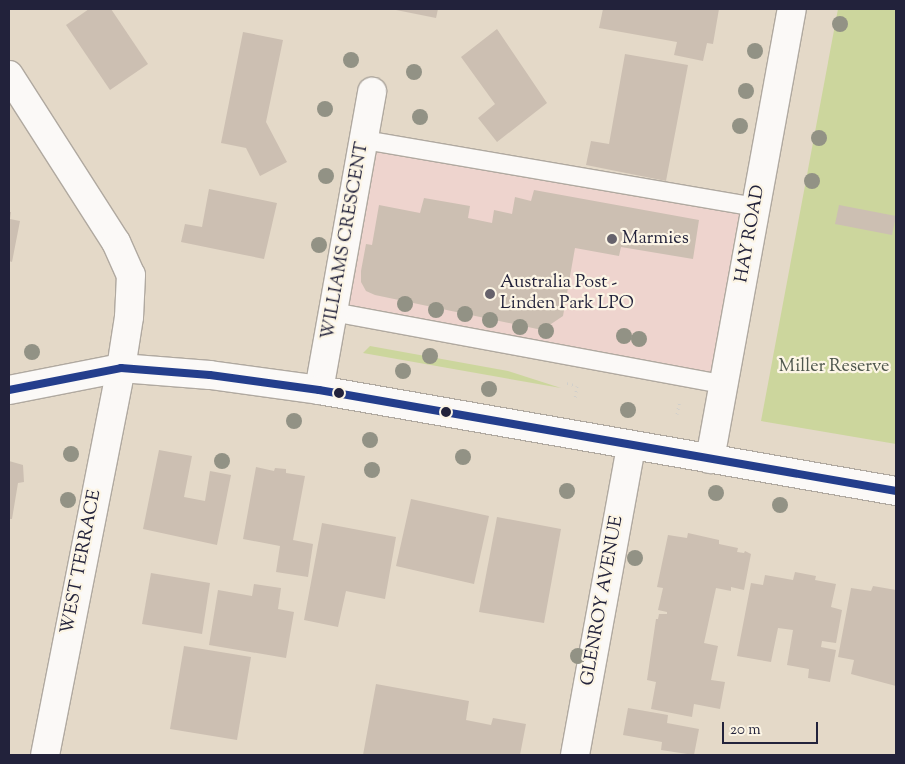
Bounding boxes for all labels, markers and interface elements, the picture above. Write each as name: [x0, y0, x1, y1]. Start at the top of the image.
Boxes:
street label: WILLIAMS CRESCENT: [318, 140, 374, 342]
street label: HAY ROAD: [732, 184, 770, 284]
place label: Marmies: [622, 228, 689, 250]
marker: Marmies: [606, 233, 618, 245]
place label: Australia Post - Linden Park LPO: [500, 273, 634, 316]
marker: Australia Post - Linden Park LPO: [484, 288, 496, 300]
park label: Miller Reserve: [779, 356, 889, 378]
unlabelled marker: [334, 388, 344, 398]
unlabelled marker: [441, 407, 451, 417]
street label: WEST TERRACE: [57, 488, 107, 636]
street label: GLENROY AVENUE: [577, 514, 629, 688]
scale bar: [725, 712, 821, 744]
text: 20 m: [730, 720, 761, 741]

